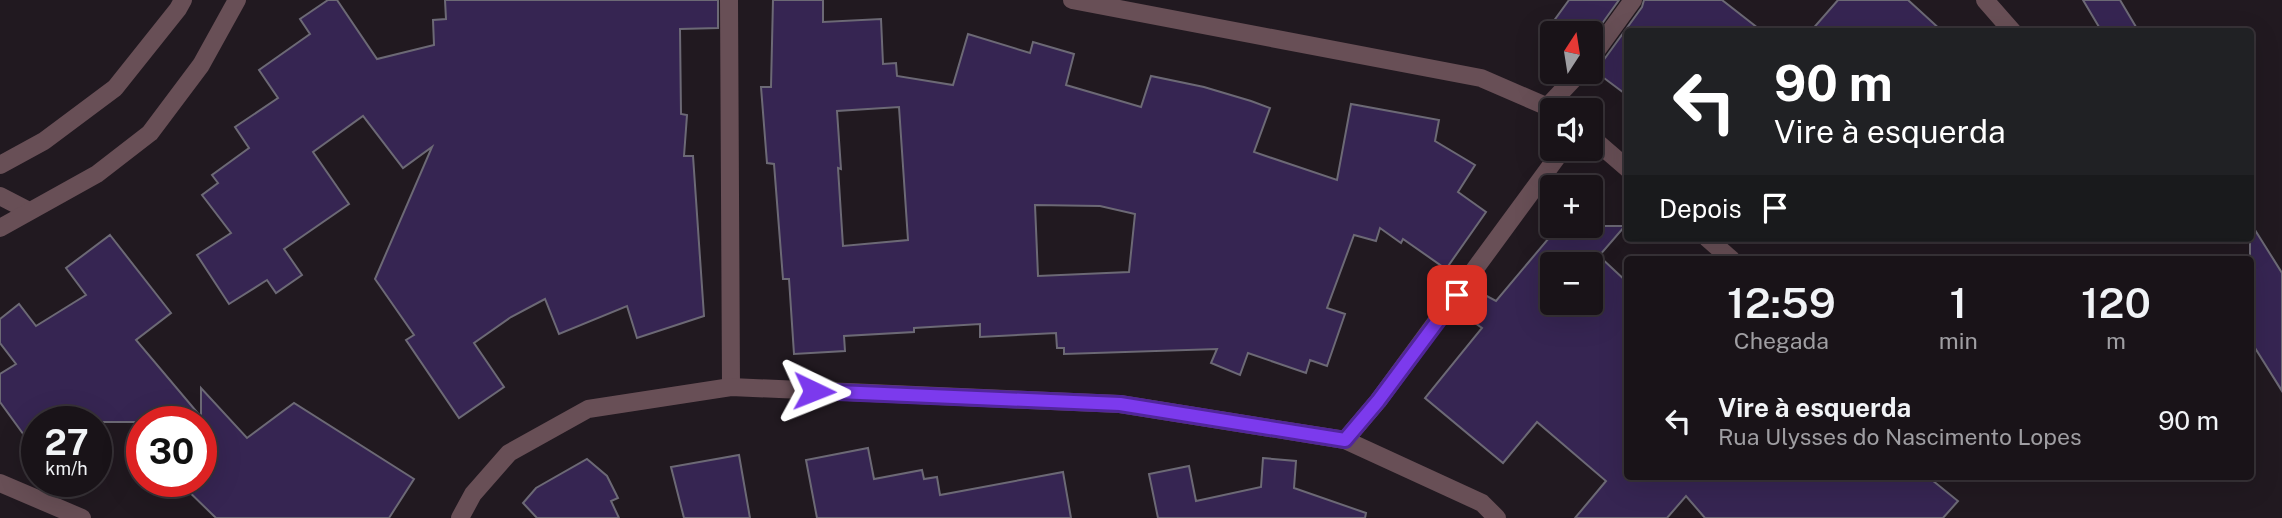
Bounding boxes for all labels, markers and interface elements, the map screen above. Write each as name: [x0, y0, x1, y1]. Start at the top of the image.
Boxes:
north arrow: [1540, 21, 1603, 84]
map controls: [1540, 21, 1603, 315]
text: 90 m: [1774, 54, 1893, 112]
icon: left: [1659, 56, 1750, 147]
button: sound: [1540, 98, 1603, 161]
text: Vire à esquerda: [1774, 113, 2006, 150]
button: +: [1540, 175, 1603, 238]
icon: arrive: [1756, 189, 1794, 227]
text: Depois: [1659, 193, 1742, 224]
button: −: [1540, 252, 1603, 315]
pin: [1427, 265, 1487, 325]
icon: arrive: [1438, 276, 1476, 314]
text: 12:59: [1727, 278, 1836, 327]
text: 1: [1950, 278, 1967, 327]
text: 120: [2081, 278, 2151, 327]
text: Chegada: [1734, 327, 1829, 354]
text: min: [1939, 327, 1978, 354]
text: m: [2106, 327, 2126, 354]
position arrow: [777, 354, 851, 428]
text: Vire à esquerda: [1718, 392, 1911, 423]
icon: left: [1659, 402, 1697, 440]
text: 90 m: [2158, 405, 2219, 436]
speed limit sign: 30: [126, 406, 217, 497]
text: 27: [44, 422, 89, 463]
text: Rua Ulysses do Nascimento Lopes: [1718, 423, 2082, 450]
text: km/h: [45, 458, 88, 479]

